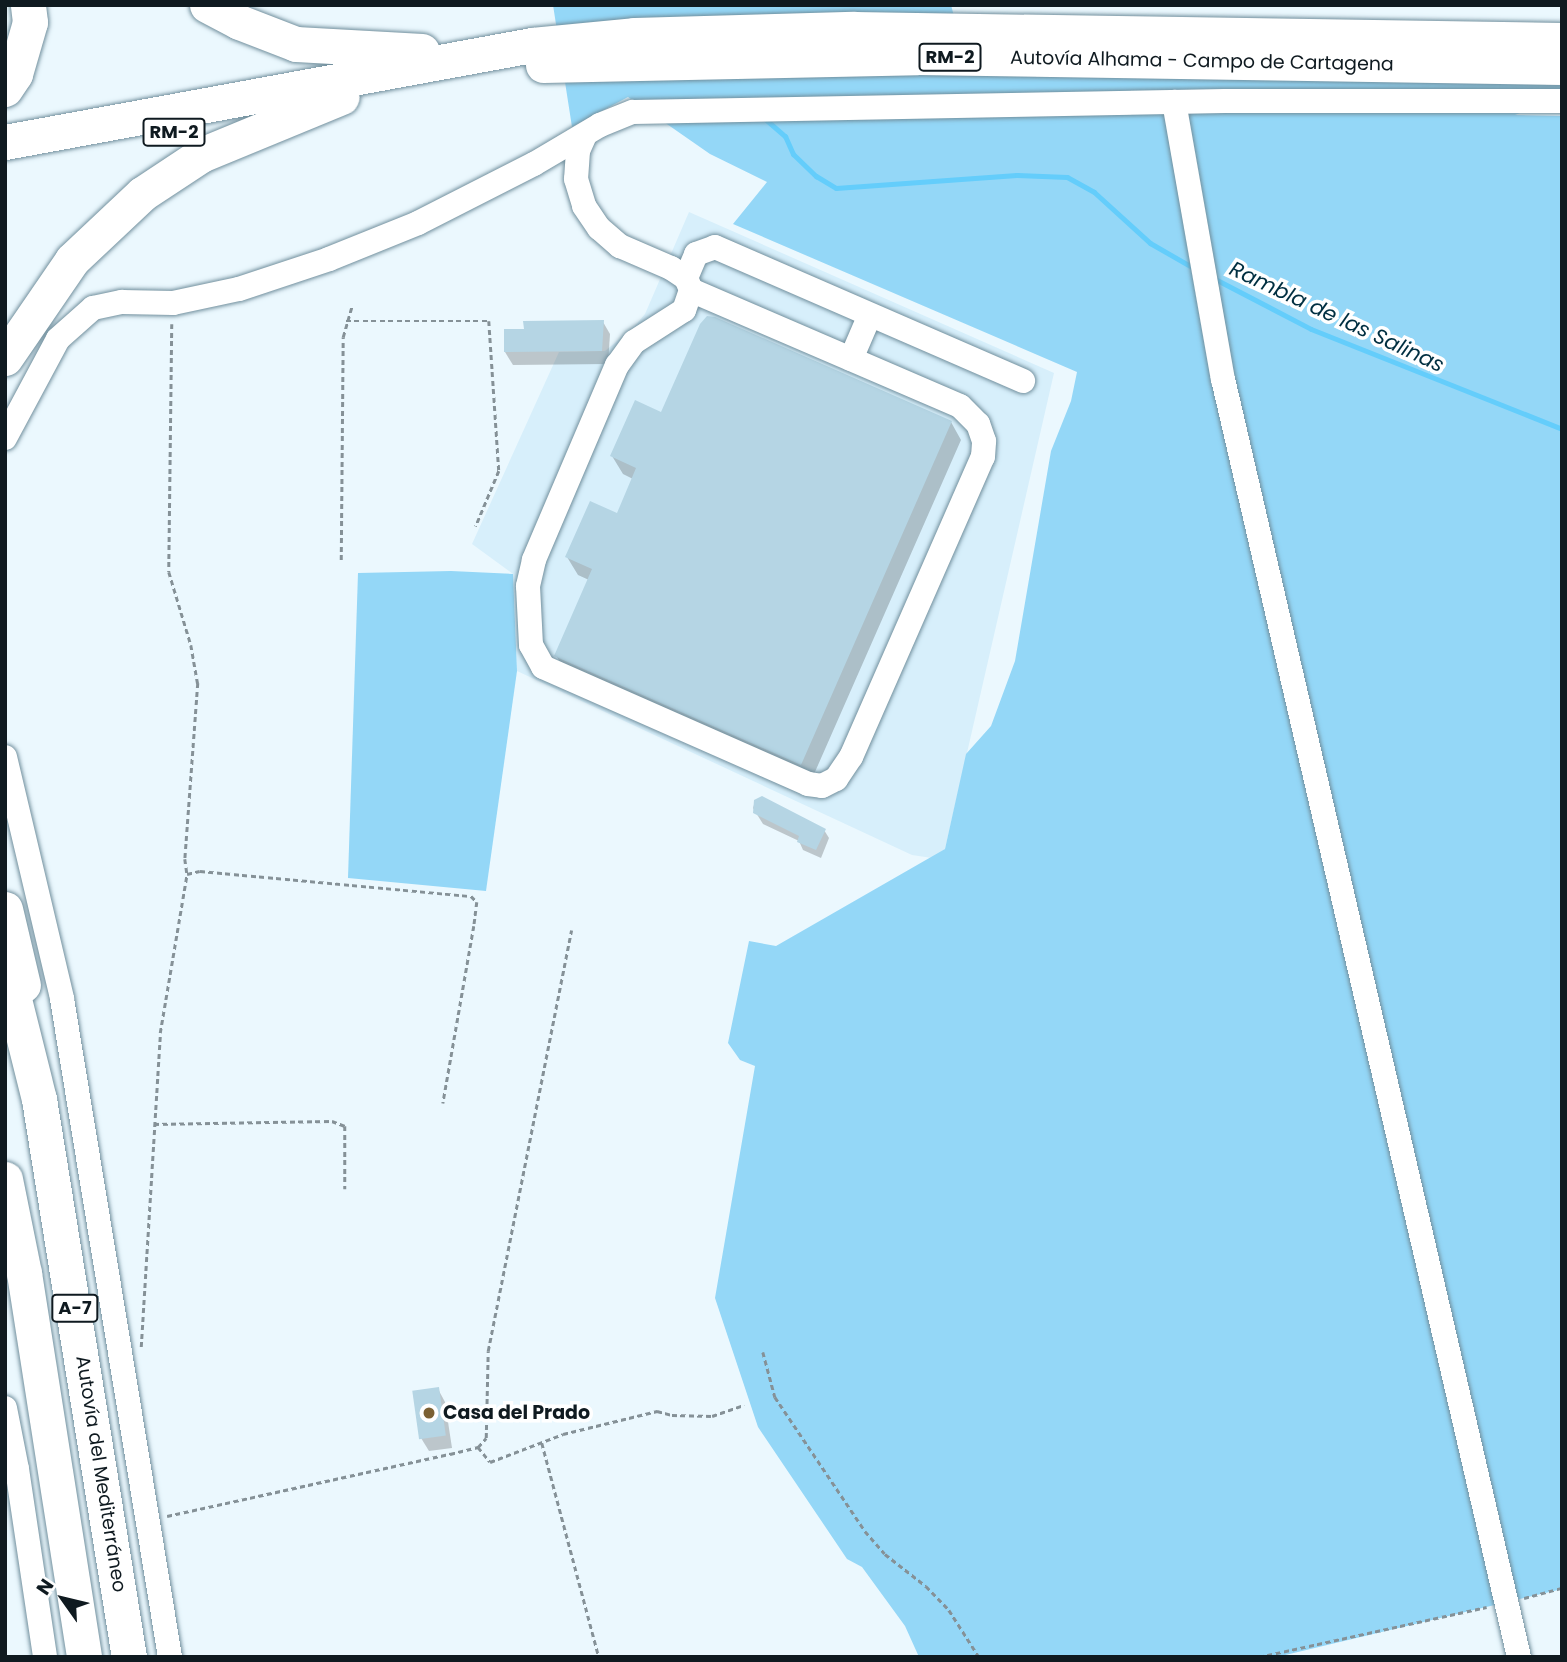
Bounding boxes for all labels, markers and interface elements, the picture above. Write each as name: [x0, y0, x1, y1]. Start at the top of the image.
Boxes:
road number: RM-2: [918, 42, 982, 72]
street label: Autovía Alhama - Campo de Cartagena: [1010, 46, 1394, 76]
road number: RM-2: [142, 118, 206, 146]
water label: Rambla de las Salinas: [1226, 256, 1448, 378]
road number: A-7: [50, 1294, 100, 1322]
street label: Autovía del Mediterráneo: [71, 1354, 131, 1594]
place label: Casa del Prado: [443, 1402, 590, 1424]
marker: Casa del Prado: [421, 1405, 437, 1421]
north arrow: [28, 1564, 98, 1634]
text: N: [30, 1574, 60, 1600]

